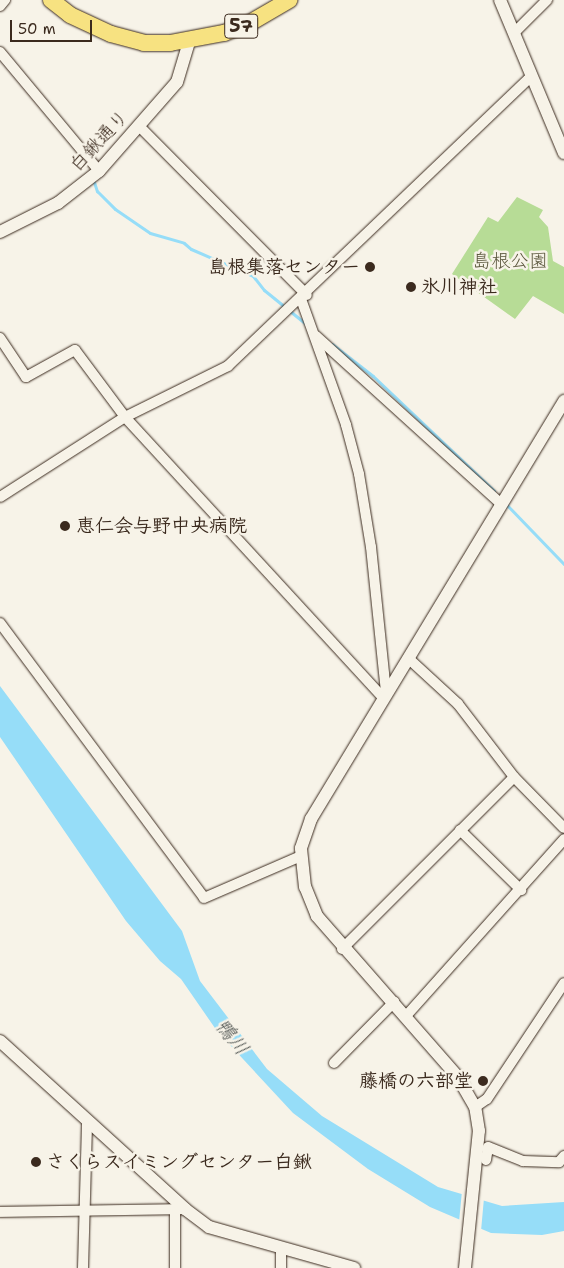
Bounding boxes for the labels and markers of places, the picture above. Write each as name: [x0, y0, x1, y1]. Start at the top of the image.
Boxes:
place label: 島根集落センター: [208, 256, 360, 278]
marker: 島根集落センター: [364, 261, 376, 273]
place label: 氷川神社: [421, 276, 497, 298]
marker: 氷川神社: [405, 281, 417, 293]
place label: 恵仁会与野中央病院: [76, 515, 247, 537]
marker: 恵仁会与野中央病院: [58, 519, 72, 533]
place label: 藤橋の六部堂: [359, 1070, 473, 1092]
marker: 藤橋の六部堂: [477, 1075, 489, 1087]
place label: さくらスイミングセンター白鍬: [46, 1151, 312, 1173]
marker: さくらスイミングセンター白鍬: [30, 1156, 42, 1168]

